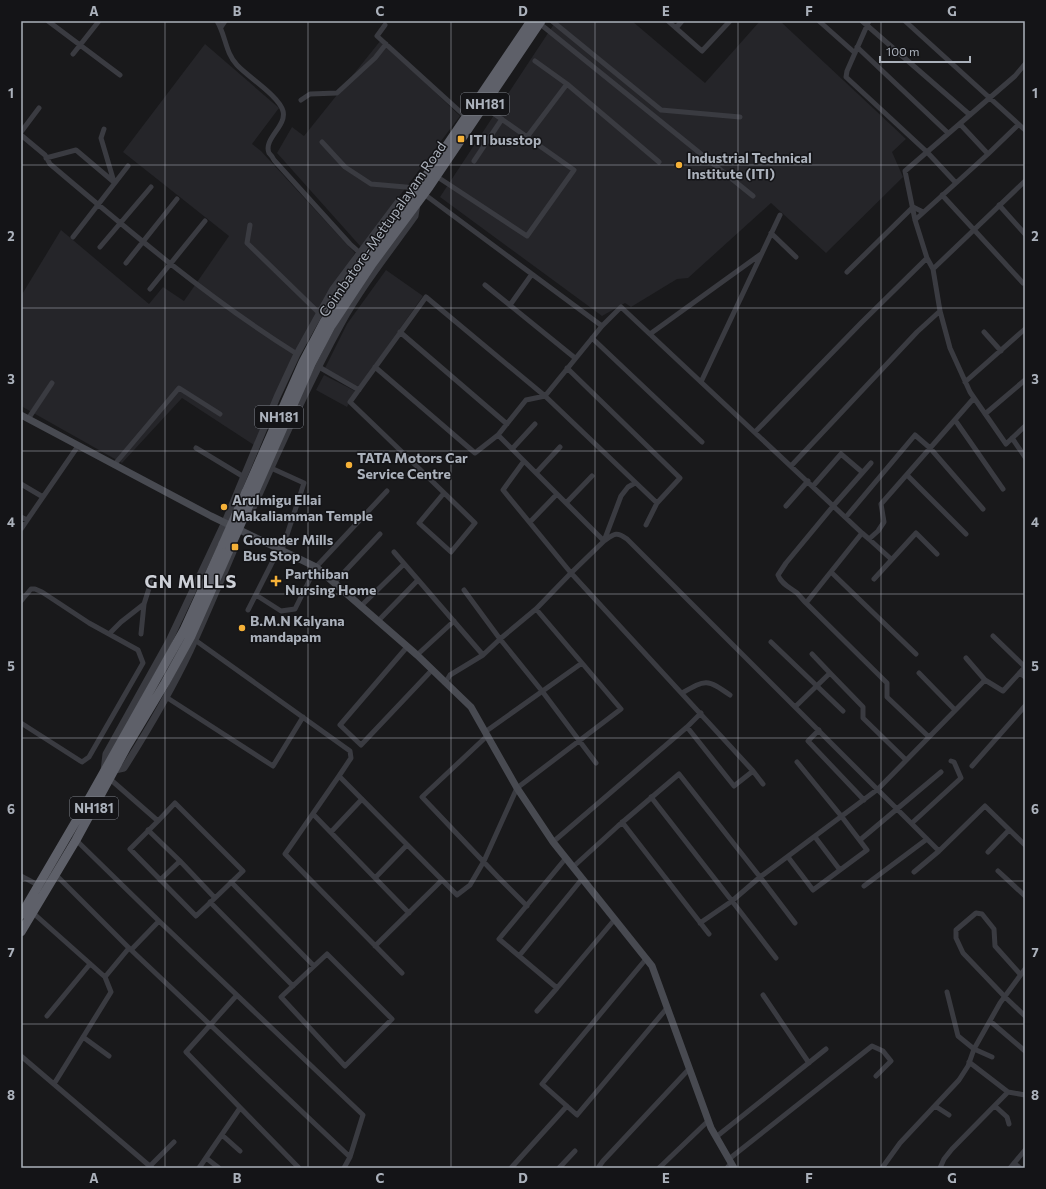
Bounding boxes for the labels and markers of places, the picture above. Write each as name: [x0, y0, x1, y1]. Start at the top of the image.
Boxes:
place label: ITI busstop: [469, 131, 541, 148]
marker: ITI busstop: [456, 134, 466, 144]
place label: Industrial Technical Institute (ITI): [687, 149, 812, 182]
marker: Industrial Technical Institute (ITI): [674, 160, 684, 170]
place label: TATA Motors Car Service Centre: [357, 449, 468, 482]
marker: TATA Motors Car Service Centre: [344, 460, 354, 470]
place label: Arulmigu Ellai Makaliamman Temple: [232, 491, 373, 524]
marker: Arulmigu Ellai Makaliamman Temple: [219, 502, 229, 512]
place label: Gounder Mills Bus Stop: [243, 531, 334, 564]
marker: Gounder Mills Bus Stop: [230, 542, 240, 552]
place label: Parthiban Nursing Home: [285, 565, 376, 598]
marker: Parthiban Nursing Home: [270, 575, 282, 587]
place label: B.M.N Kalyana mandapam: [250, 612, 345, 645]
marker: B.M.N Kalyana mandapam: [237, 623, 247, 633]

